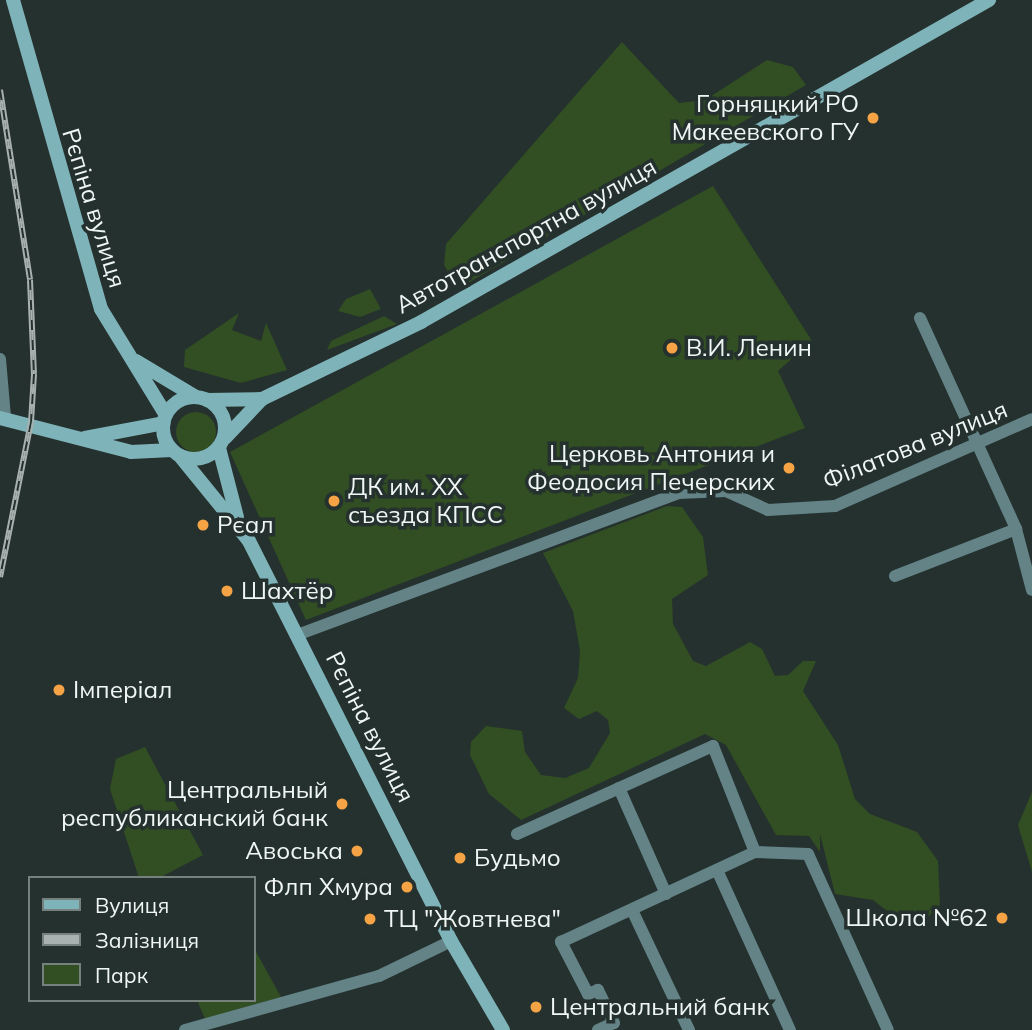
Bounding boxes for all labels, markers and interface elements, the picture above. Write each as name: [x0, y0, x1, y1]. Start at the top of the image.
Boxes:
place label: Горняцкий РО Макеевского ГУ: [672, 90, 859, 146]
marker: Горняцкий РО Макеевского ГУ: [865, 110, 881, 126]
street label: Рєпіна вулиця: [56, 125, 132, 291]
street label: Автотранспортна вулиця: [391, 152, 661, 320]
place label: В.И. Ленин: [686, 334, 812, 362]
marker: В.И. Ленин: [664, 340, 680, 356]
street label: Філатова вулиця: [819, 395, 1011, 495]
place label: Церковь Антония и Феодосия Печерских: [527, 440, 775, 496]
marker: Церковь Антония и Феодосия Печерских: [781, 460, 797, 476]
place label: ДК им. XX съезда КПСС: [348, 473, 503, 529]
marker: ДК им. XX съезда КПСС: [326, 493, 342, 509]
place label: Рєал: [217, 511, 274, 539]
marker: Рєал: [195, 517, 211, 533]
place label: Шахтёр: [241, 577, 333, 605]
marker: Шахтёр: [219, 583, 235, 599]
street label: Рєпіна вулиця: [320, 647, 420, 807]
place label: Імперіал: [73, 676, 172, 704]
marker: Імперіал: [51, 682, 67, 698]
place label: Центральный республиканский банк: [61, 776, 328, 832]
marker: Центральный республиканский банк: [334, 796, 350, 812]
place label: Авоська: [245, 837, 343, 865]
marker: Авоська: [349, 843, 365, 859]
place label: Будьмо: [474, 844, 561, 872]
marker: Будьмо: [452, 850, 468, 866]
place label: Флп Хмура: [263, 873, 393, 901]
legend: [28, 876, 256, 1002]
marker: Флп Хмура: [399, 879, 415, 895]
text: Вулиця: [95, 892, 169, 918]
place label: Школа №62: [846, 904, 988, 932]
place label: ТЦ "Жовтнева": [384, 905, 561, 933]
marker: Школа №62: [994, 910, 1010, 926]
marker: ТЦ "Жовтнева": [362, 911, 378, 927]
text: Залізниця: [95, 927, 199, 953]
text: Парк: [95, 962, 148, 988]
place label: Центральний банк: [550, 993, 769, 1021]
marker: Центральний банк: [528, 999, 544, 1015]

